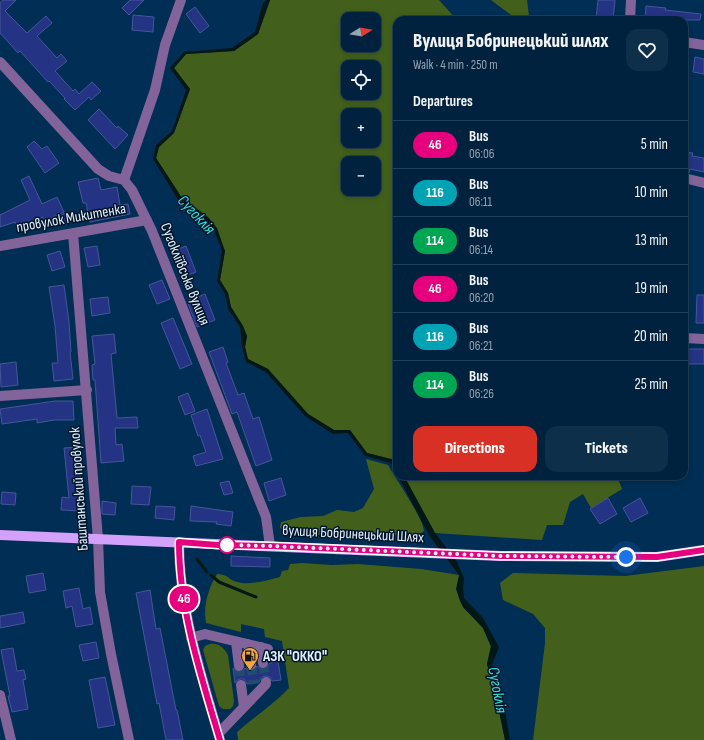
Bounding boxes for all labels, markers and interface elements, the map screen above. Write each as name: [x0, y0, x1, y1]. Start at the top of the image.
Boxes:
north arrow: [341, 12, 381, 52]
map controls: [341, 12, 381, 196]
button: heart: [626, 29, 668, 71]
text: Вулиця Бобринецький шлях: [413, 30, 609, 53]
text: Walk · 4 min · 250 m: [413, 57, 498, 73]
button: locate: [341, 60, 381, 100]
text: Departures: [413, 92, 473, 111]
button: +: [341, 108, 381, 148]
text: Bus: [469, 127, 488, 146]
text: 5 min: [641, 135, 668, 154]
text: 46: [428, 136, 442, 153]
text: 06:06: [469, 146, 494, 162]
button: −: [341, 156, 381, 196]
text: Bus: [469, 175, 488, 194]
text: 10 min: [635, 183, 668, 202]
text: 116: [426, 184, 444, 201]
water label: Сугоклія: [173, 192, 219, 239]
text: 06:11: [469, 194, 492, 210]
street label: провулок Микитенка: [15, 199, 127, 237]
street label: Сугокліївська вулиця: [156, 220, 214, 328]
text: Bus: [469, 223, 488, 242]
text: 13 min: [635, 231, 668, 250]
text: 114: [426, 232, 444, 249]
text: 06:14: [469, 242, 493, 258]
text: Bus: [469, 271, 488, 290]
text: 19 min: [635, 279, 668, 298]
text: 46: [428, 280, 442, 297]
text: 06:20: [469, 290, 494, 306]
text: Bus: [469, 319, 488, 338]
text: 20 min: [634, 327, 668, 346]
text: 116: [426, 328, 444, 345]
text: 06:21: [469, 338, 493, 354]
text: Bus: [469, 367, 488, 386]
text: 25 min: [635, 375, 668, 394]
text: 114: [426, 376, 444, 393]
text: 06:26: [469, 386, 494, 402]
street label: Баштанський провулок: [65, 426, 93, 551]
button: Directions: [413, 426, 537, 472]
button: Tickets: [545, 426, 668, 472]
street label: вулиця Бобринецький Шлях: [282, 521, 425, 547]
unlabelled marker: [218, 536, 236, 554]
your location: [616, 547, 636, 567]
line badge: 46: [166, 586, 202, 612]
text: 46: [177, 590, 191, 607]
fuel station icon: АЗК "ОККО": [240, 646, 260, 671]
place label: АЗК "ОККО": [262, 647, 327, 666]
water label: Сугоклія: [483, 665, 511, 715]

